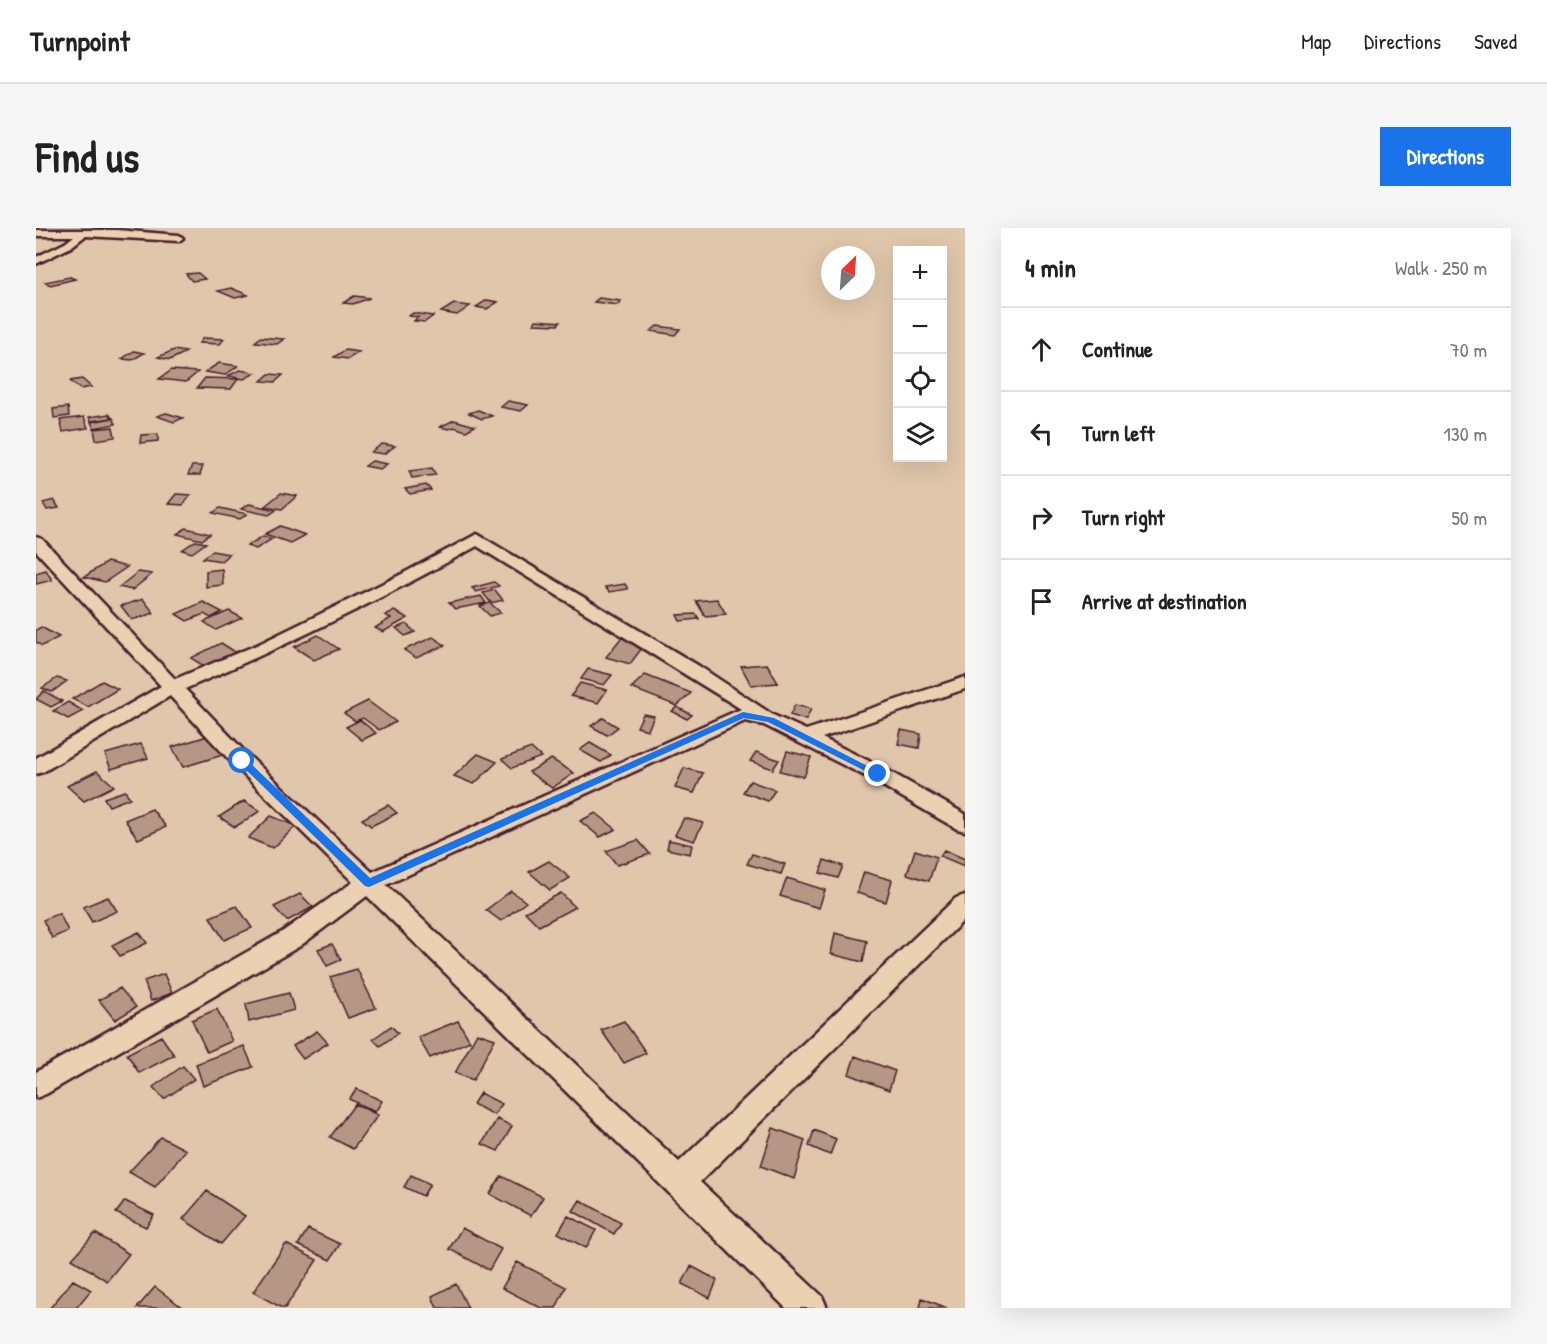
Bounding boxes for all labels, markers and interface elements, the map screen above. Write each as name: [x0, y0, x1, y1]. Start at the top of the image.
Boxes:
text: Turnpoint: [30, 22, 130, 60]
text: Map: [1301, 27, 1331, 56]
text: Directions: [1364, 27, 1441, 56]
text: Saved: [1474, 27, 1517, 56]
button: Directions: [1380, 127, 1511, 186]
text: Find us: [36, 128, 139, 185]
north arrow: [821, 246, 875, 300]
map controls: [893, 246, 947, 462]
button: +: [893, 246, 947, 300]
text: 4 min: [1025, 250, 1076, 285]
text: Walk · 250 m: [1395, 254, 1487, 281]
button: −: [893, 300, 947, 354]
icon: ahead: [1025, 333, 1058, 366]
text: Continue: [1082, 334, 1153, 364]
text: 70 m: [1450, 336, 1487, 363]
button: locate: [893, 354, 947, 408]
button: layers: [893, 408, 947, 462]
icon: left: [1025, 417, 1058, 450]
text: Turn left: [1082, 418, 1155, 448]
text: 130 m: [1444, 420, 1487, 447]
icon: right: [1025, 501, 1058, 534]
text: Turn right: [1082, 502, 1165, 532]
text: 50 m: [1451, 504, 1487, 531]
icon: arrive: [1025, 585, 1058, 618]
text: Arrive at destination: [1082, 586, 1247, 616]
route start: [228, 747, 254, 773]
route end: [864, 760, 890, 786]

